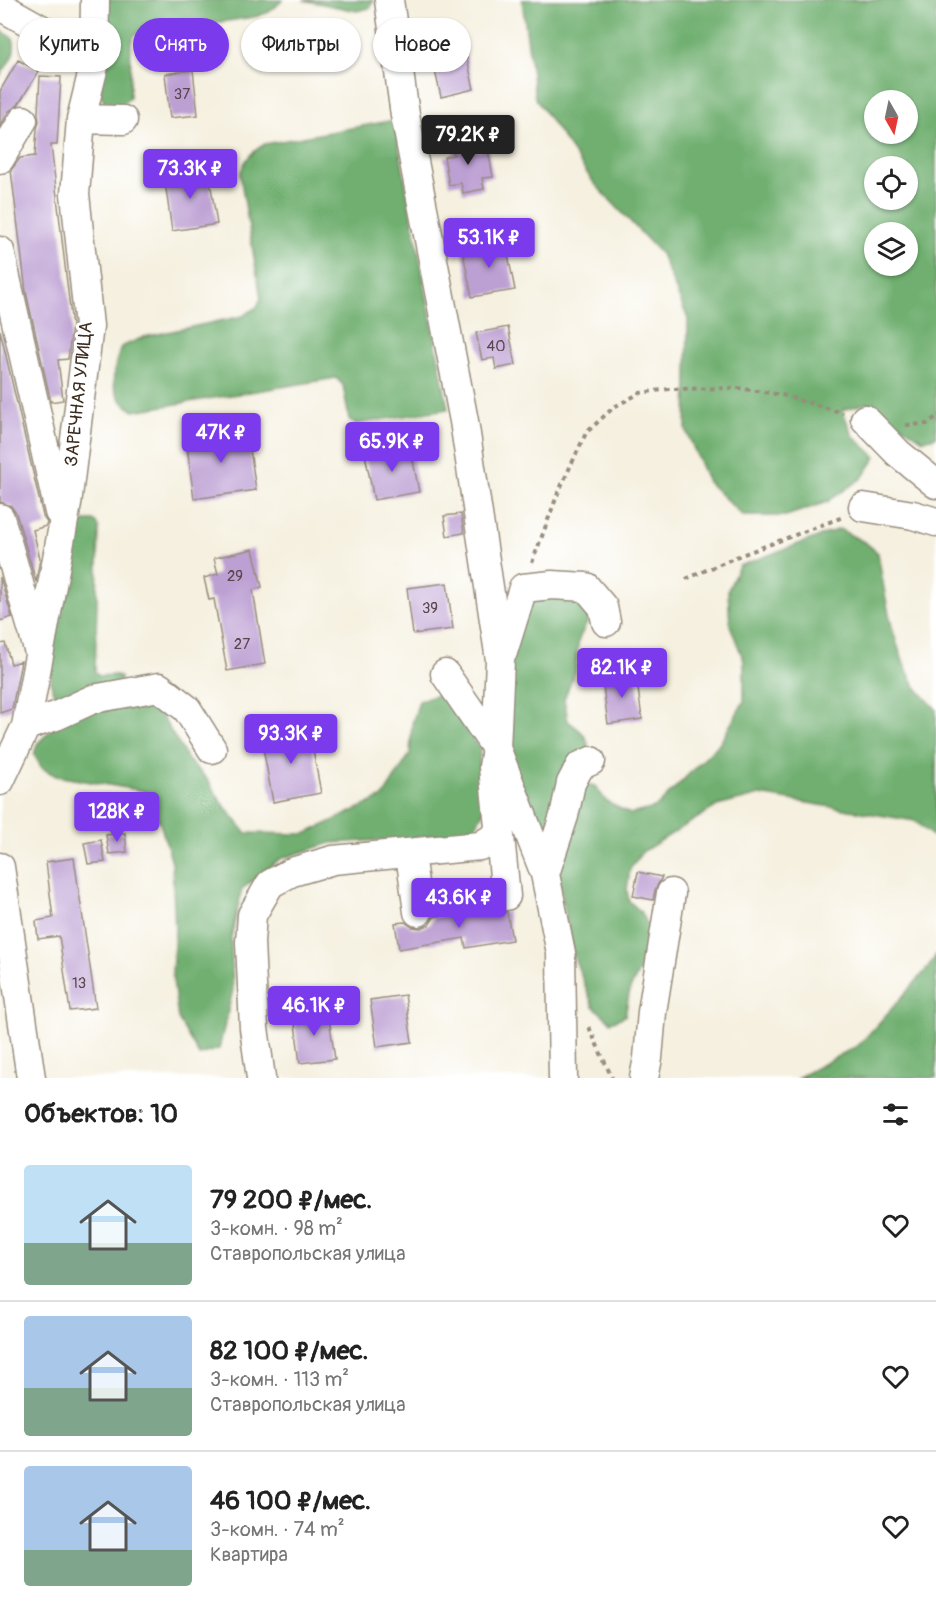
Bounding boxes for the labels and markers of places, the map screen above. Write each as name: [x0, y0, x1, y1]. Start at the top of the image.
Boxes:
pin: 79.2K ₽: [413, 115, 523, 166]
pin: 73.3K ₽: [135, 149, 245, 200]
pin: 53.1K ₽: [434, 218, 544, 269]
pin: 47K ₽: [179, 413, 263, 464]
pin: 65.9K ₽: [337, 422, 447, 473]
pin: 82.1K ₽: [567, 648, 677, 699]
pin: 93.3K ₽: [236, 714, 346, 765]
pin: 128K ₽: [68, 792, 166, 843]
pin: 43.6K ₽: [404, 878, 514, 929]
pin: 46.1K ₽: [259, 986, 369, 1037]

